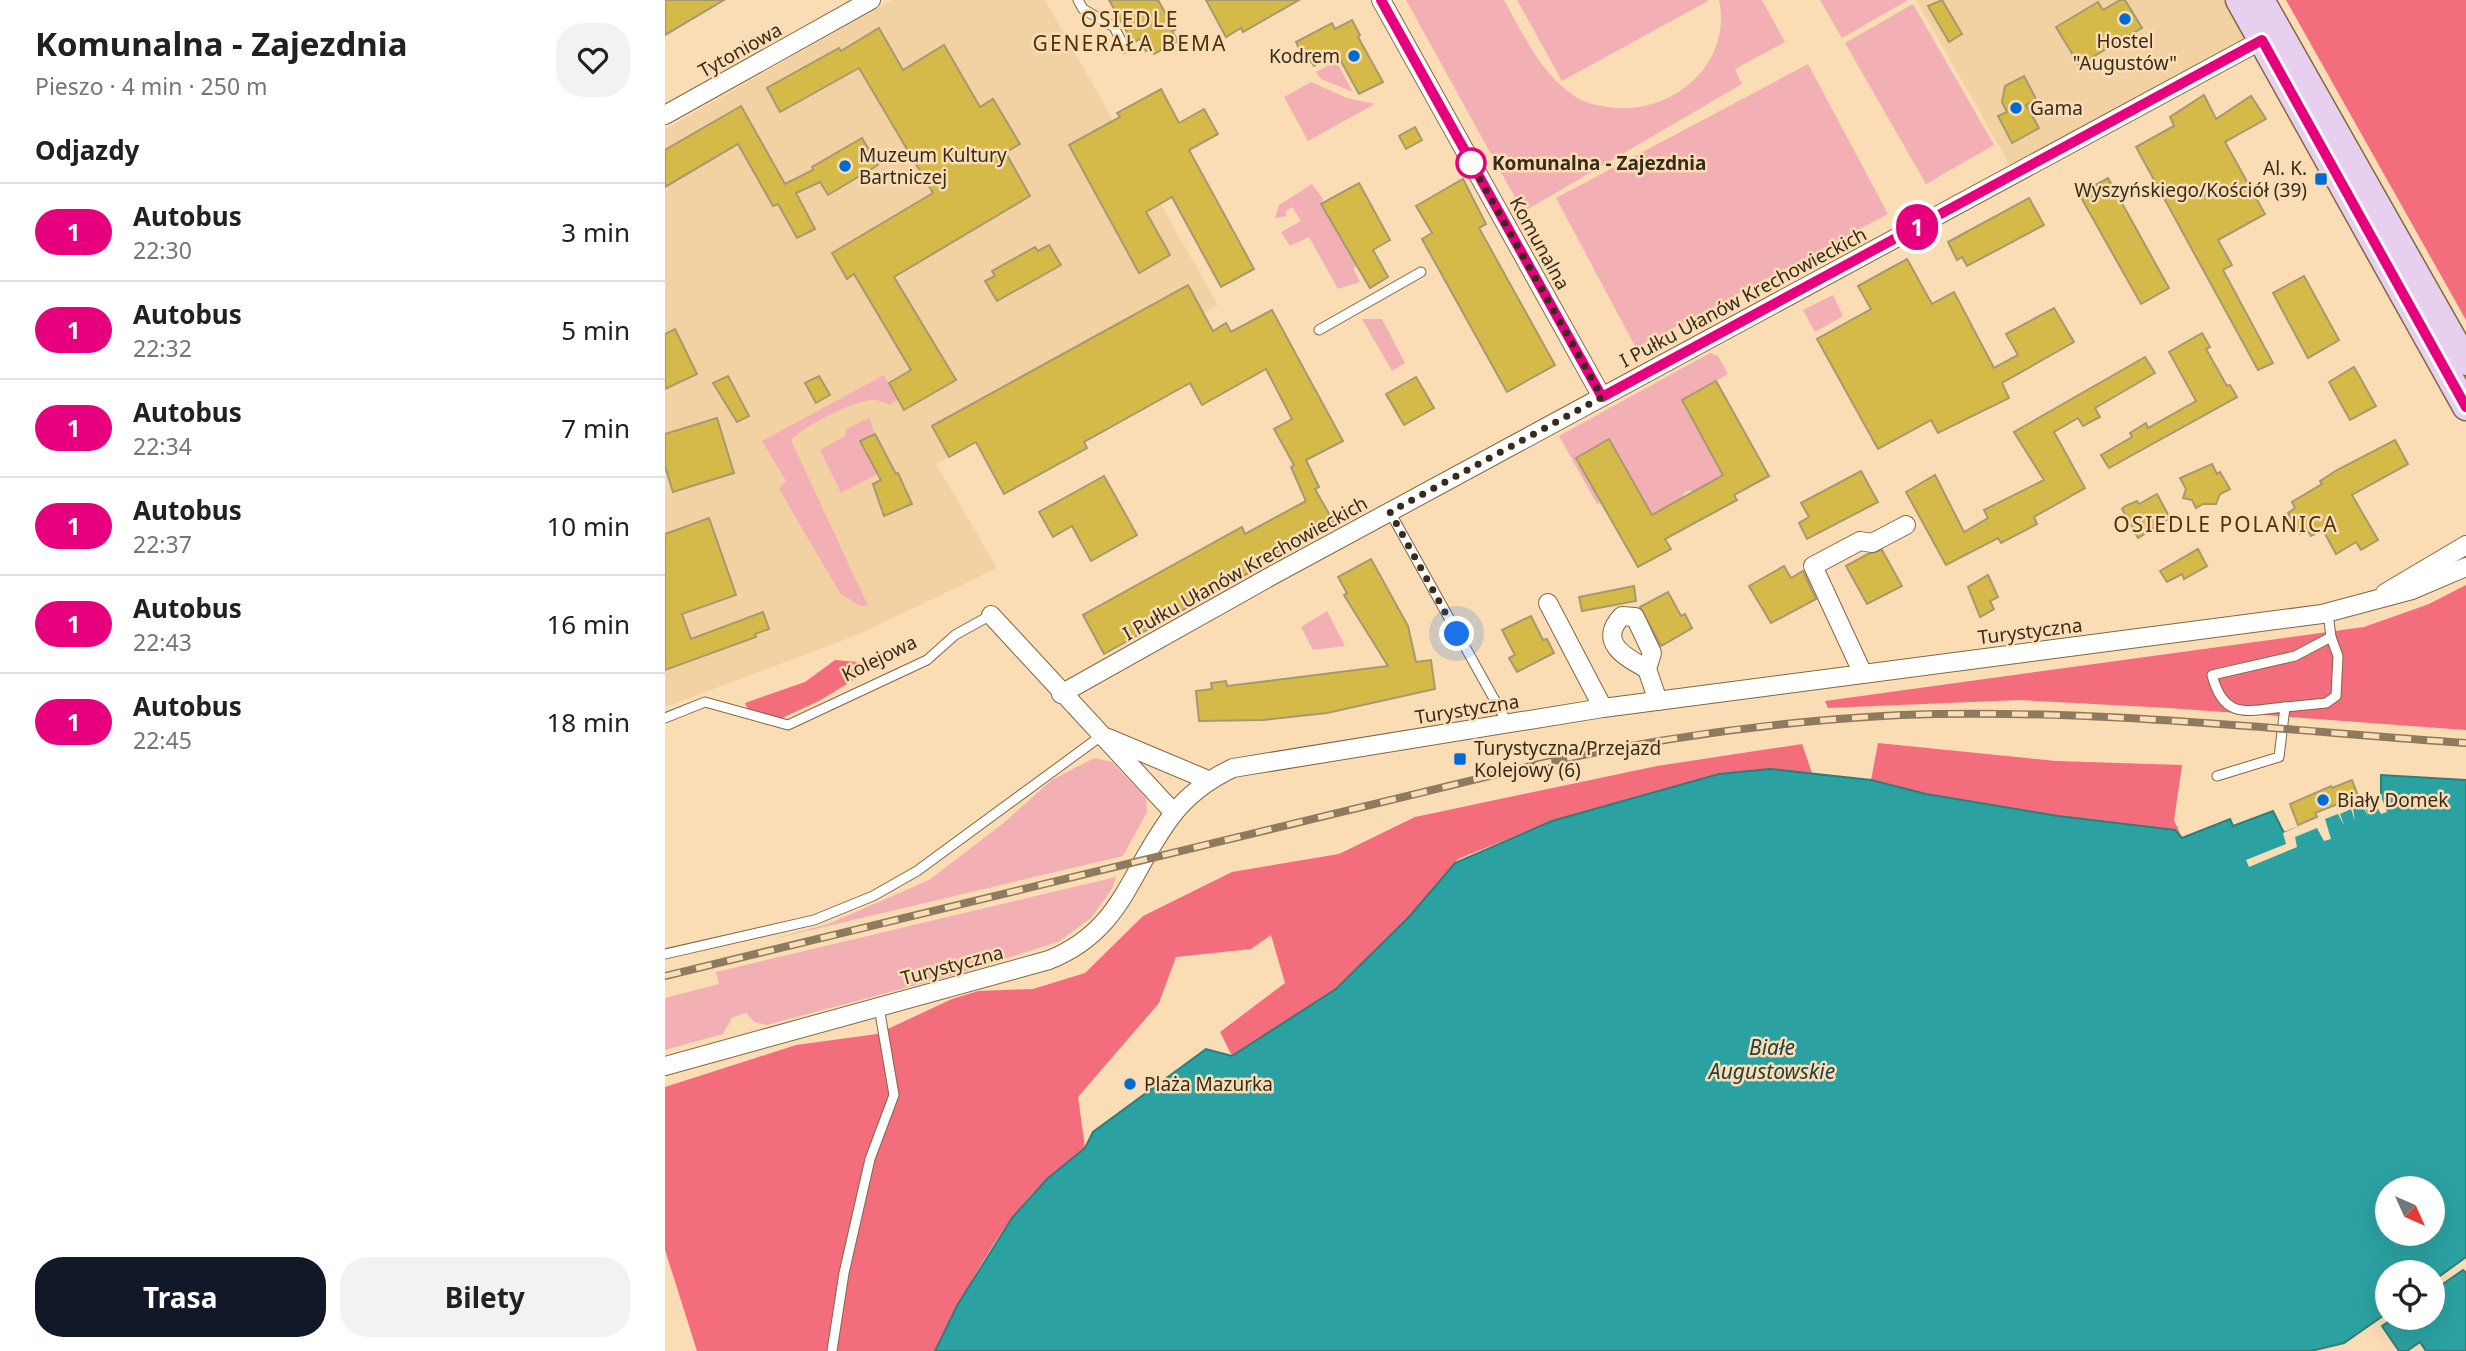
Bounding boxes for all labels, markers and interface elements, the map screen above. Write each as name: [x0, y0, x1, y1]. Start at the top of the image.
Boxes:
district label: OSIEDLE GENERAŁA BEMA: [1033, 5, 1227, 57]
marker: Hostel "Augustów": [2117, 11, 2133, 27]
street label: Tytoniowa: [694, 16, 786, 84]
text: Komunalna - Zajezdnia: [35, 21, 407, 66]
button: heart: [556, 23, 630, 97]
place label: Hostel "Augustów": [2073, 28, 2177, 76]
place label: Kodrem: [1269, 43, 1340, 69]
marker: Kodrem: [1346, 48, 1362, 64]
text: Pieszo · 4 min · 250 m: [35, 70, 268, 102]
place label: Gama: [2030, 95, 2083, 121]
marker: Gama: [2008, 100, 2024, 116]
text: Odjazdy: [35, 132, 139, 168]
place label: Muzeum Kultury Bartniczej: [859, 142, 1007, 190]
marker: Komunalna - Zajezdnia: [1456, 148, 1486, 178]
place label: Komunalna - Zajezdnia: [1492, 150, 1706, 176]
place label: Al. K. Wyszyńskiego/Kościół (39): [2074, 155, 2307, 203]
marker: Muzeum Kultury Bartniczej: [837, 158, 853, 174]
marker: Al. K. Wyszyńskiego/Kościół (39): [2313, 171, 2329, 187]
street label: Komunalna: [1504, 192, 1576, 294]
text: Autobus: [133, 198, 242, 234]
line badge: 1: [1894, 204, 1940, 250]
text: 1: [1910, 210, 1924, 243]
text: 3 min: [561, 214, 630, 250]
text: 1: [67, 215, 80, 248]
street label: I Pułku Ułanów Krechowieckich: [1615, 221, 1871, 373]
text: 22:30: [133, 234, 192, 266]
text: Autobus: [133, 296, 242, 332]
text: 5 min: [561, 312, 630, 348]
text: 1: [67, 313, 80, 346]
text: 22:32: [133, 332, 192, 364]
text: Autobus: [133, 394, 242, 430]
text: 7 min: [561, 410, 630, 446]
text: 1: [67, 411, 80, 444]
text: 22:34: [133, 430, 192, 462]
street label: I Pułku Ułanów Krechowieckich: [1118, 490, 1372, 646]
text: Autobus: [133, 492, 242, 528]
text: 10 min: [546, 508, 630, 544]
text: 1: [67, 509, 80, 542]
district label: OSIEDLE POLANICA: [2113, 510, 2339, 538]
text: 22:37: [133, 528, 192, 560]
text: Autobus: [133, 590, 242, 626]
text: 16 min: [546, 606, 630, 642]
text: 1: [67, 607, 80, 640]
street label: Turystyczna: [1976, 612, 2084, 650]
your location: [1439, 616, 1474, 651]
text: 22:43: [133, 626, 192, 658]
street label: Kolejowa: [837, 629, 921, 687]
text: Autobus: [133, 688, 242, 724]
street label: Turystyczna: [1413, 688, 1521, 730]
text: 18 min: [546, 704, 630, 740]
text: 1: [67, 705, 80, 738]
text: 22:45: [133, 724, 192, 756]
place label: Turystyczna/Przejazd Kolejowy (6): [1474, 735, 1661, 783]
marker: Turystyczna/Przejazd Kolejowy (6): [1452, 751, 1468, 767]
place label: Biały Domek: [2337, 787, 2448, 813]
marker: Biały Domek: [2315, 792, 2331, 808]
street label: Turystyczna: [898, 939, 1006, 991]
water label: Białe Augustowskie: [1707, 1033, 1835, 1085]
place label: Plaża Mazurka: [1144, 1071, 1273, 1097]
marker: Plaża Mazurka: [1122, 1076, 1138, 1092]
north arrow: [2375, 1176, 2445, 1246]
map controls: [2375, 1176, 2445, 1330]
button: Trasa: [35, 1257, 326, 1337]
button: Bilety: [340, 1257, 630, 1337]
button: locate: [2375, 1260, 2445, 1330]

